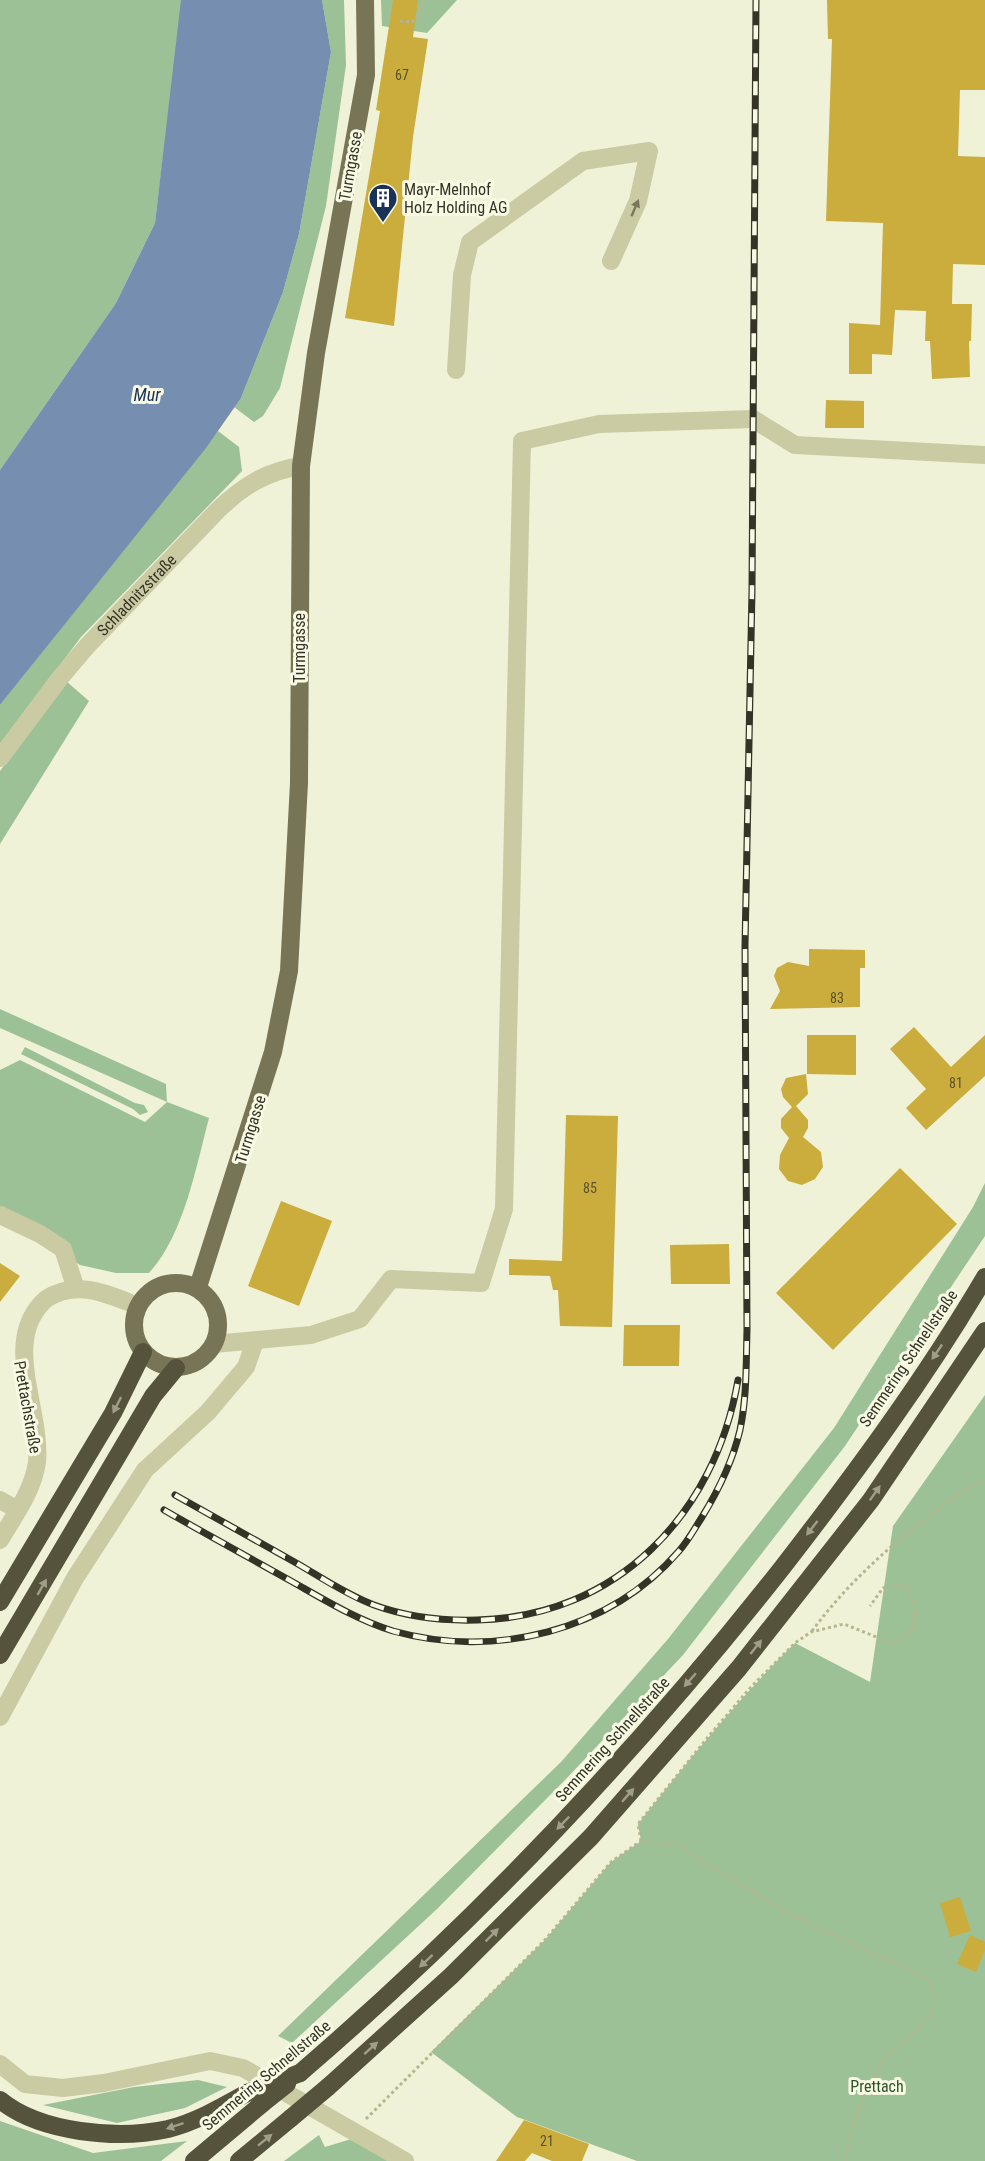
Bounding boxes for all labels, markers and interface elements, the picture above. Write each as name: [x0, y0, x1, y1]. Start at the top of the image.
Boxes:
house number: 67: [395, 67, 409, 83]
street label: Turmgasse: [335, 130, 366, 202]
place label: Mayr-Melnhof Holz Holding AG: [404, 180, 507, 217]
building icon: Mayr-Melnhof Holz Holding AG: [367, 182, 399, 224]
one-way arrow: [630, 198, 640, 216]
water label: Mur: [134, 384, 161, 405]
street label: Schladnitzstraße: [93, 550, 180, 640]
street label: Turmgasse: [290, 613, 309, 683]
house number: 83: [830, 990, 844, 1006]
house number: 81: [949, 1075, 963, 1091]
street label: Turmgasse: [231, 1093, 270, 1165]
house number: 85: [583, 1180, 597, 1196]
street label: Semmering Schnellstraße: [855, 1286, 961, 1430]
one-way arrow: [932, 1344, 943, 1360]
street label: Prettachstraße: [10, 1359, 45, 1455]
one-way arrow: [113, 1396, 122, 1413]
one-way arrow: [869, 1486, 881, 1502]
one-way arrow: [807, 1521, 819, 1536]
one-way arrow: [37, 1578, 47, 1595]
one-way arrow: [749, 1640, 761, 1655]
street label: Semmering Schnellstraße: [551, 1673, 673, 1806]
one-way arrow: [684, 1673, 697, 1688]
one-way arrow: [621, 1788, 634, 1803]
one-way arrow: [557, 1815, 571, 1829]
one-way arrow: [485, 1928, 499, 1942]
one-way arrow: [419, 1953, 433, 1967]
street label: Semmering Schnellstraße: [198, 2016, 334, 2135]
one-way arrow: [363, 2042, 378, 2055]
park label: Prettach: [850, 2077, 904, 2096]
one-way arrow: [166, 2122, 184, 2131]
one-way arrow: [257, 2133, 273, 2146]
house number: 21: [540, 2133, 554, 2149]

